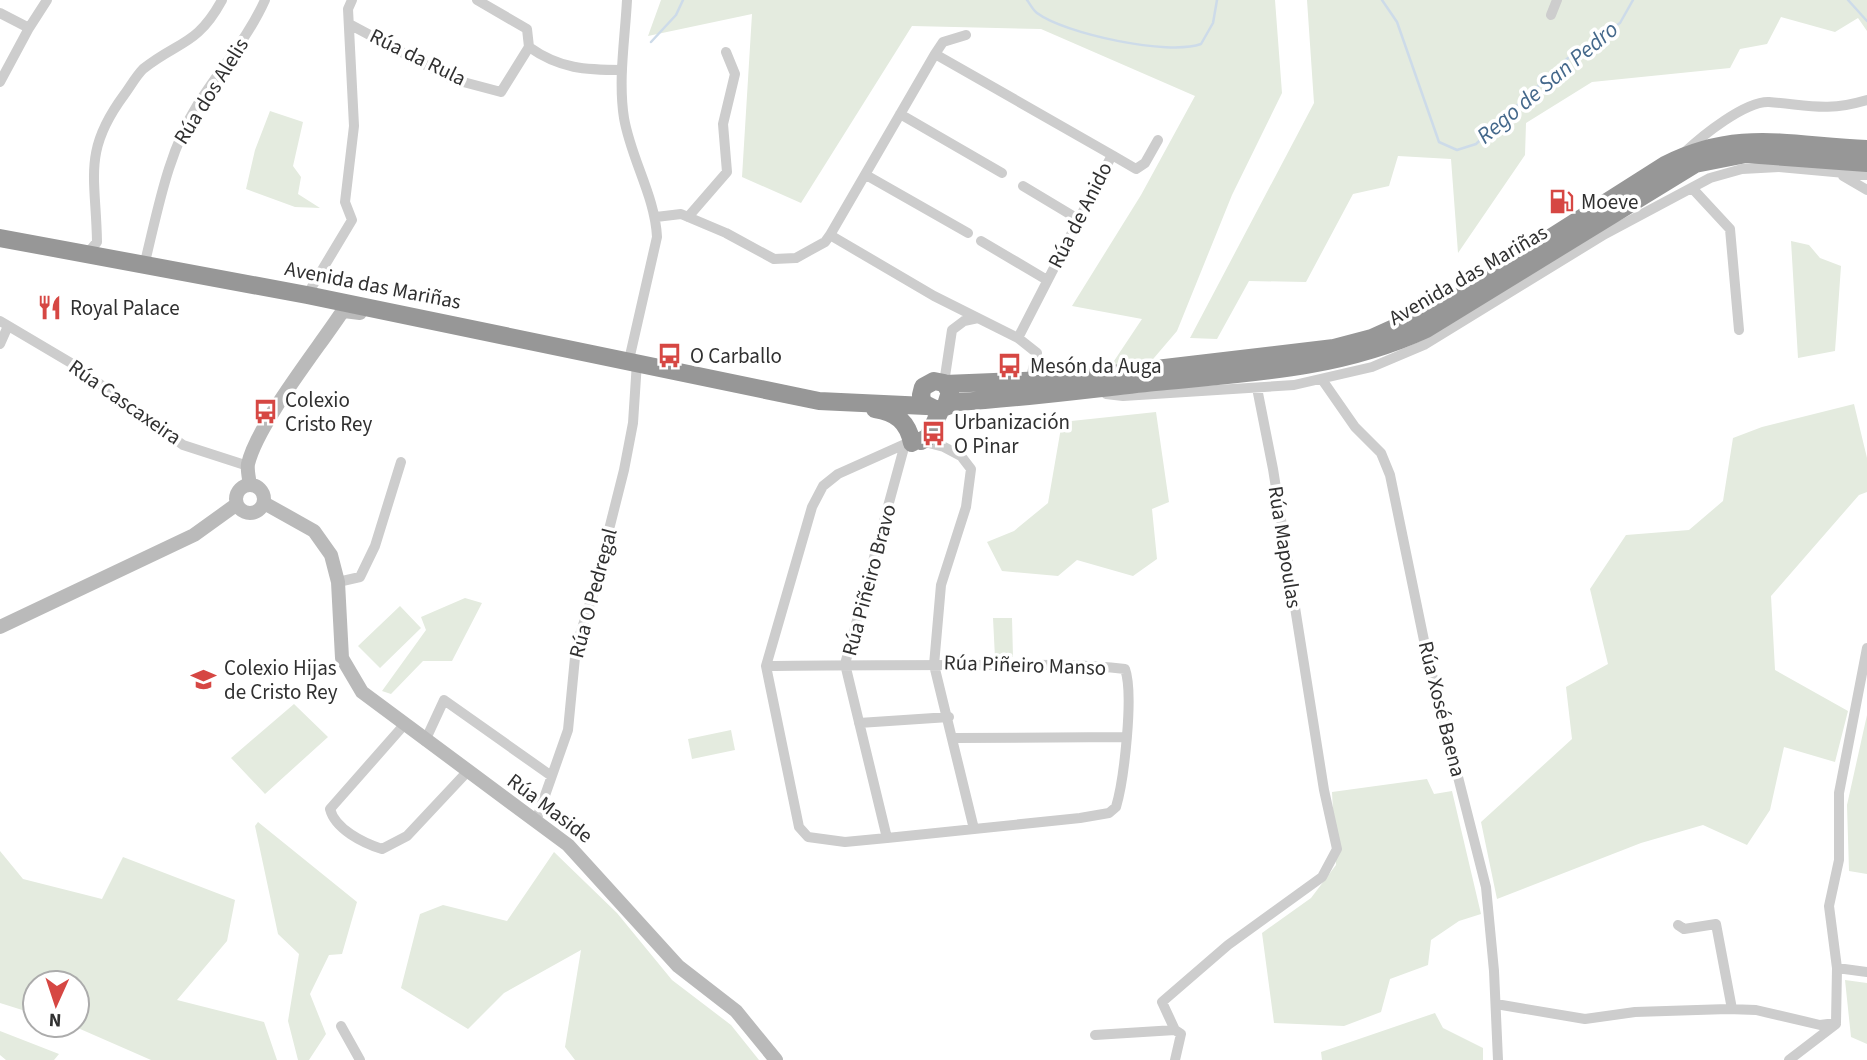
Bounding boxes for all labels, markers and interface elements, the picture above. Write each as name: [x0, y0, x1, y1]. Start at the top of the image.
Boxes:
water label: Rego de San Pedro: [1469, 13, 1625, 152]
street label: Rúa da Rula: [365, 21, 471, 93]
street label: Rúa dos Alelis: [166, 32, 256, 150]
street label: Rúa de Anido: [1040, 157, 1120, 273]
place label: Moeve: [1581, 187, 1638, 217]
fuel station icon: Moeve: [1547, 188, 1575, 216]
street label: Avenida das Mariñas: [1383, 217, 1553, 333]
street label: Avenida das Mariñas: [282, 253, 464, 317]
place label: Royal Palace: [70, 293, 180, 323]
restaurant icon: Royal Palace: [36, 294, 64, 322]
place label: O Carballo: [690, 341, 782, 371]
bus stop icon: O Carballo: [656, 342, 684, 370]
place label: Mesón da Auga: [1030, 351, 1162, 381]
street label: Rúa Cascaxeira: [63, 352, 187, 452]
bus stop icon: Mesón da Auga: [996, 352, 1024, 380]
place label: Colexio Cristo Rey: [285, 385, 372, 439]
bus stop icon: Colexio Cristo Rey: [251, 398, 279, 426]
place label: Urbanización O Pinar: [954, 407, 1070, 461]
bus stop icon: Urbanización O Pinar: [920, 420, 948, 448]
street label: Rúa Mapoulas: [1261, 484, 1309, 610]
street label: Rúa Piñeiro Bravo: [834, 501, 904, 659]
street label: Rúa O Pedregal: [561, 525, 625, 661]
street label: Rúa Xosé Baena: [1411, 638, 1473, 780]
street label: Rúa Piñeiro Manso: [943, 647, 1107, 683]
place label: Colexio Hijas de Cristo Rey: [224, 653, 338, 707]
school or university icon: Colexio Hijas de Cristo Rey: [190, 666, 218, 694]
street label: Rúa Maside: [501, 766, 599, 850]
north arrow: [21, 969, 91, 1039]
text: N: [48, 1006, 62, 1033]

